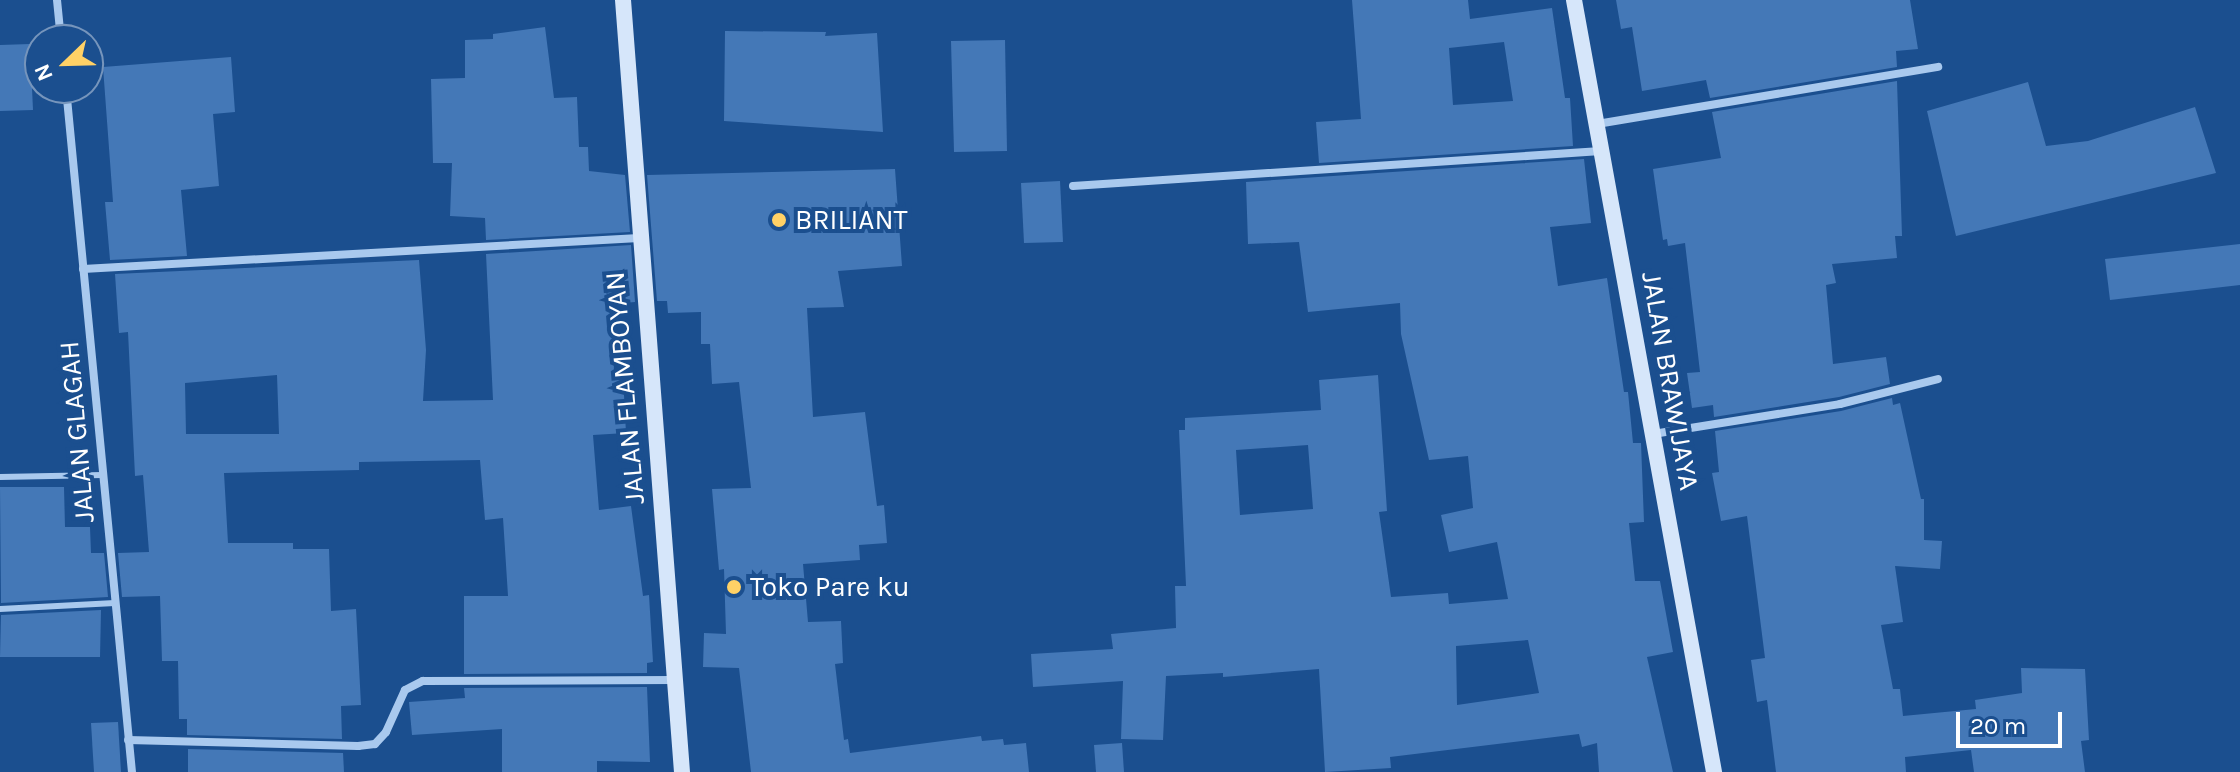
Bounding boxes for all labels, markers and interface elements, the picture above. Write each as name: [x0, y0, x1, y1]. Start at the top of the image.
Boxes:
north arrow: [24, 24, 104, 104]
text: N: [29, 60, 59, 85]
place label: BRILIANT: [795, 203, 908, 237]
marker: BRILIANT: [770, 211, 788, 229]
street label: JALAN BRAWIJAYA: [1634, 269, 1706, 493]
street label: JALAN FLAMBOYAN: [598, 270, 652, 506]
street label: JALAN GLAGAH: [52, 340, 102, 524]
place label: Toko Pare ku: [750, 570, 910, 604]
marker: Toko Pare ku: [725, 578, 743, 596]
scale bar: [1960, 696, 2066, 746]
text: 20 m: [1970, 712, 2026, 740]

